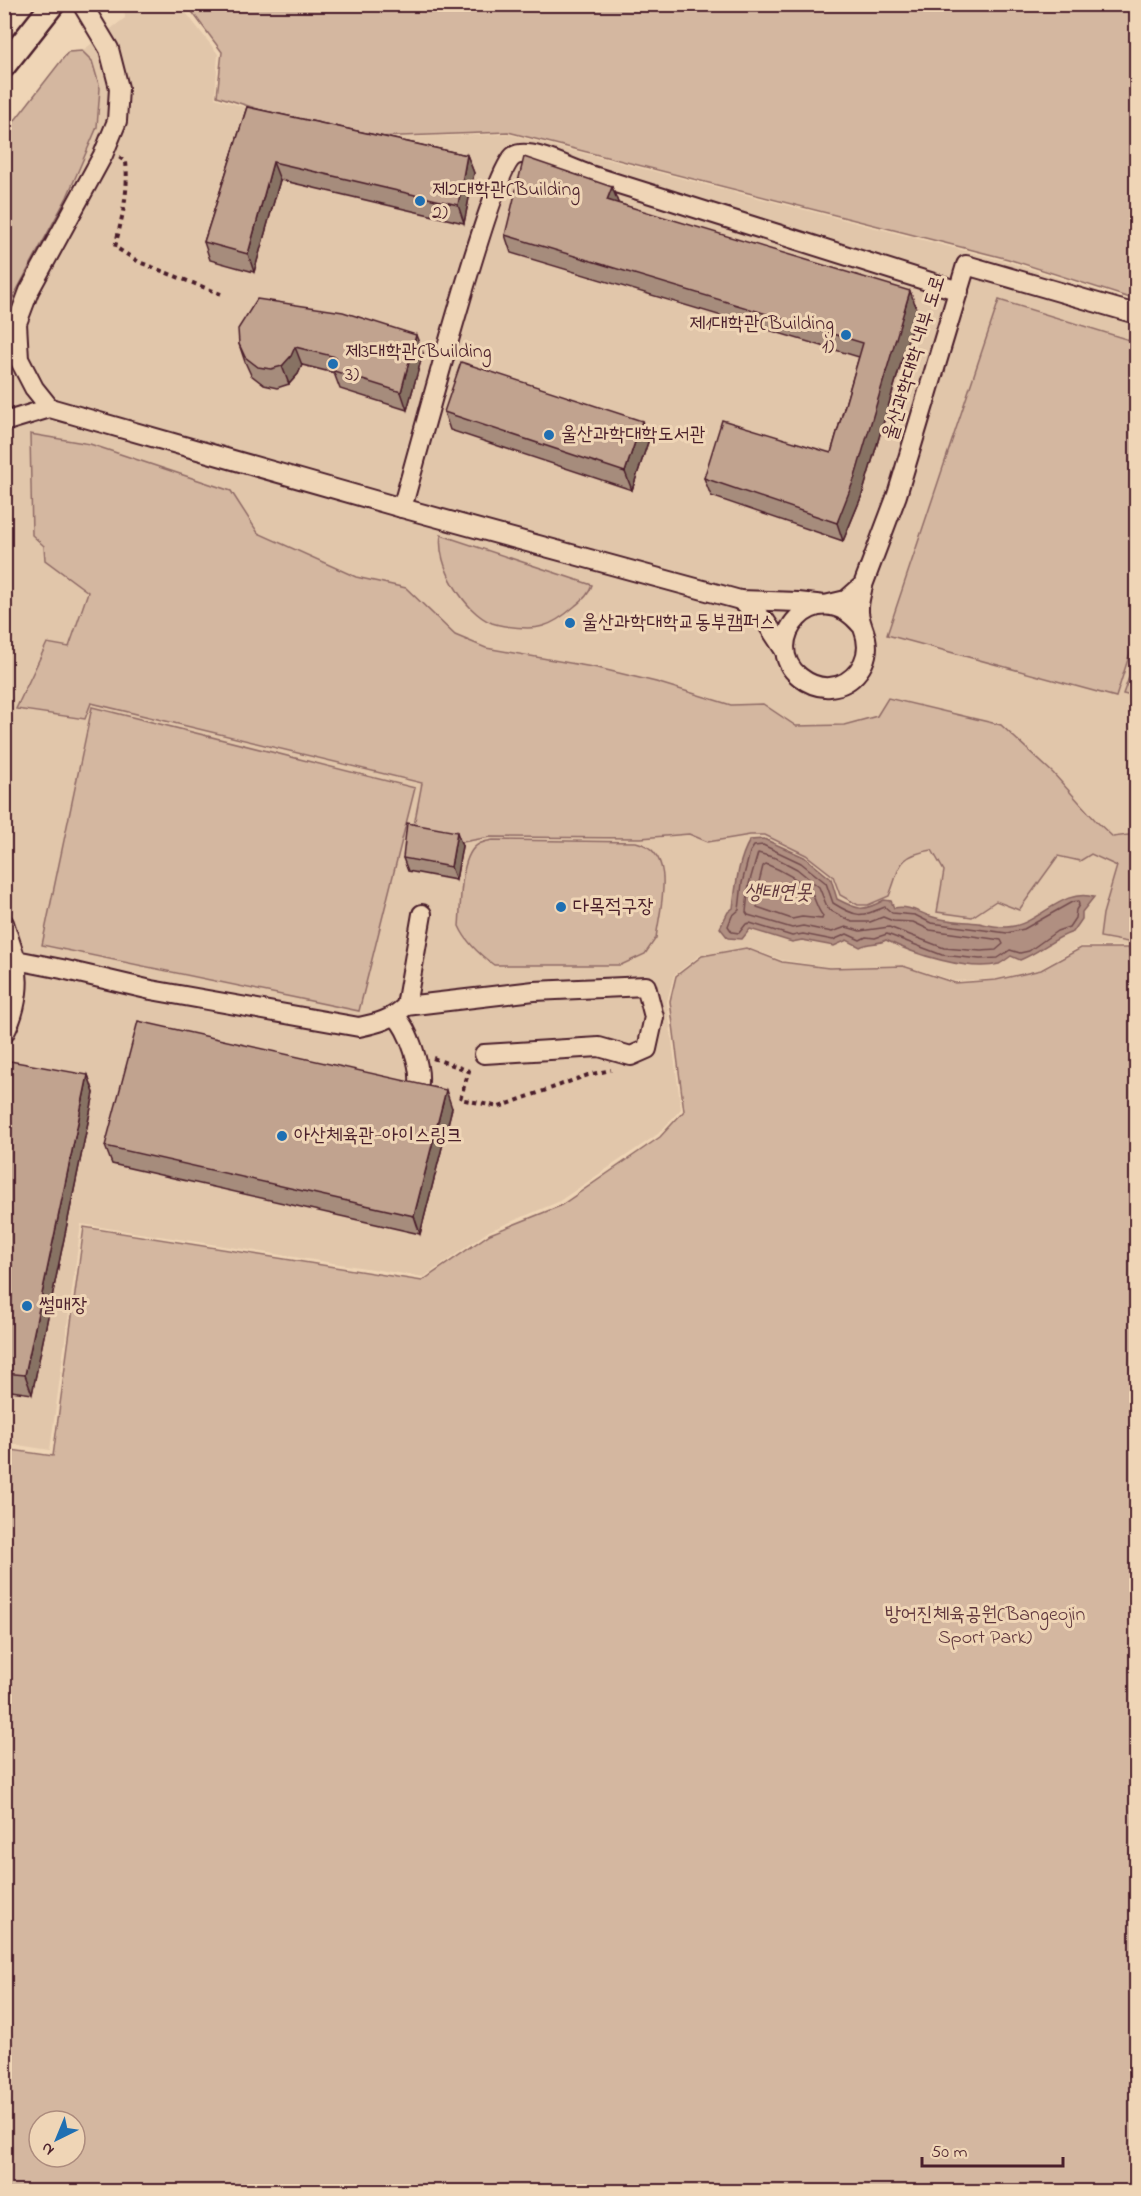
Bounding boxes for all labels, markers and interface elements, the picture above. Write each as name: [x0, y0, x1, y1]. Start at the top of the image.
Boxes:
place label: 제2대학관(Building 2): [432, 176, 580, 228]
marker: 제2대학관(Building 2): [413, 194, 427, 208]
street label: 울산과학대학 내부 도로: [876, 272, 954, 444]
place label: 제1대학관(Building 1): [689, 310, 834, 362]
marker: 제1대학관(Building 1): [839, 328, 853, 342]
place label: 제3대학관(Building 3): [345, 338, 492, 390]
marker: 제3대학관(Building 3): [326, 357, 340, 371]
place label: 울산과학대학도서관: [561, 421, 706, 450]
marker: 울산과학대학도서관: [542, 428, 556, 442]
place label: 울산과학대학교동부캠퍼스: [582, 609, 775, 638]
marker: 울산과학대학교동부캠퍼스: [563, 616, 577, 630]
water label: 생태연못: [744, 878, 813, 908]
place label: 다목적구장: [573, 893, 653, 922]
marker: 다목적구장: [554, 900, 568, 914]
place label: 아산체육관-아이스링크: [294, 1122, 462, 1151]
marker: 아산체육관-아이스링크: [275, 1129, 289, 1143]
place label: 썰매장: [39, 1292, 87, 1321]
marker: 썰매장: [20, 1299, 34, 1313]
park label: 방어진체육공원(Bangeojin Sport Park): [885, 1601, 1085, 1653]
north arrow: [27, 2109, 87, 2169]
scale bar: [922, 2130, 1063, 2168]
text: N: [36, 2136, 60, 2161]
text: 50 m: [931, 2140, 968, 2166]

